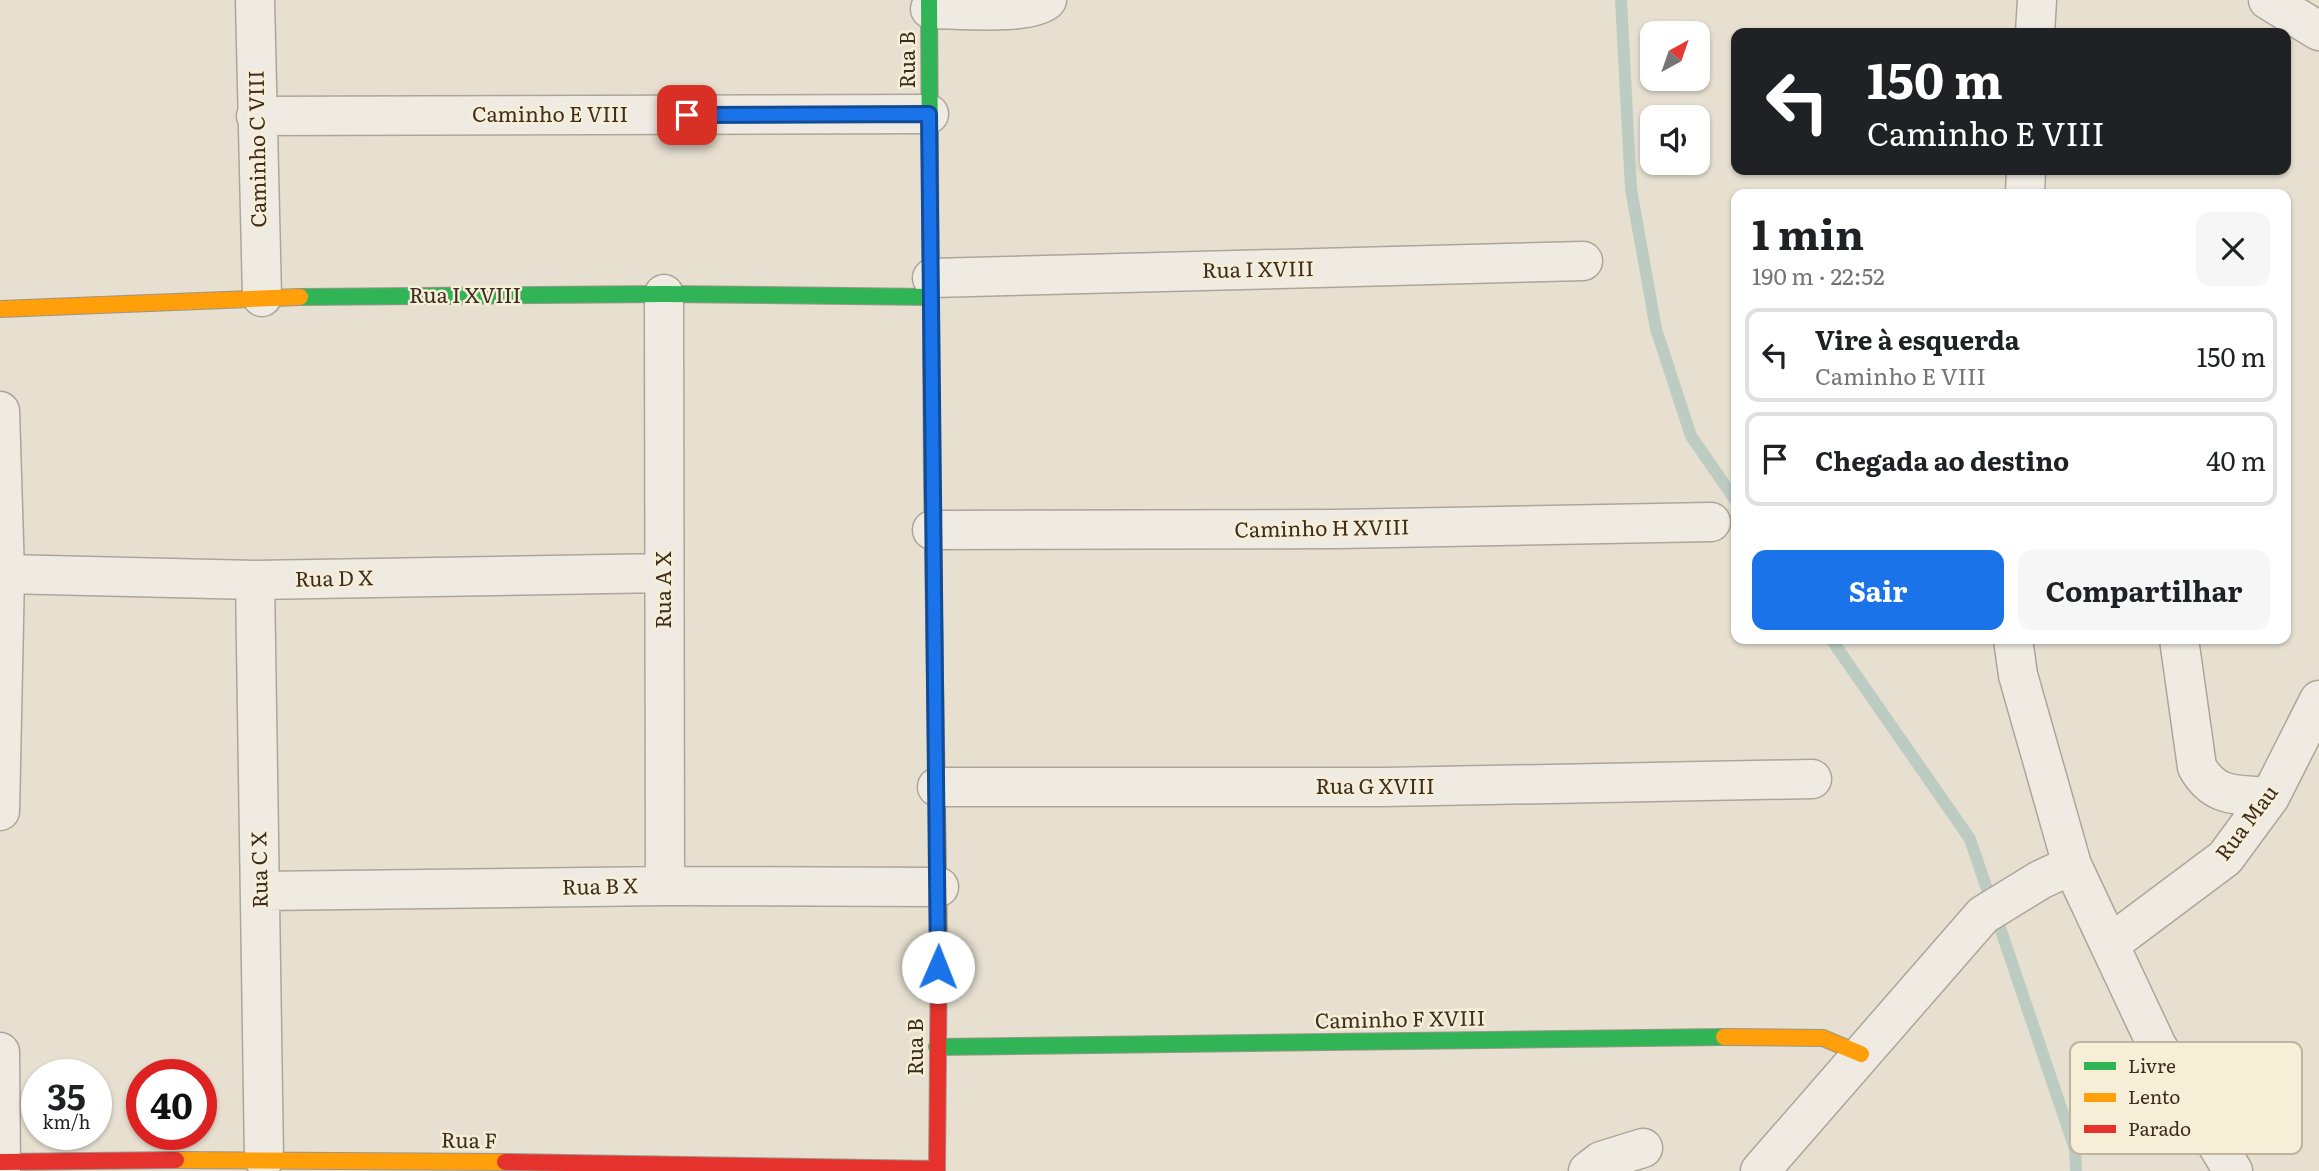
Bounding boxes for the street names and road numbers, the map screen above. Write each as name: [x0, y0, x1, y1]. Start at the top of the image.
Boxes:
street label: Rua B: [890, 32, 921, 88]
street label: Caminho C VIII: [239, 70, 272, 228]
street label: Caminho E VIII: [472, 97, 628, 128]
street label: Rua I XVIII: [1202, 251, 1314, 284]
street label: Rua I XVIII: [409, 278, 521, 309]
street label: Caminho H XVIII: [1234, 509, 1410, 544]
street label: Rua A X: [646, 551, 677, 629]
street label: Rua D X: [295, 560, 373, 593]
street label: Rua G XVIII: [1315, 769, 1435, 800]
street label: Rua Mau: [2206, 777, 2284, 866]
street label: Rua C X: [241, 831, 274, 909]
street label: Rua B X: [562, 868, 638, 901]
street label: Caminho F XVIII: [1315, 1001, 1485, 1034]
street label: Rua B: [898, 1019, 929, 1075]
street label: Rua F: [441, 1123, 497, 1154]

